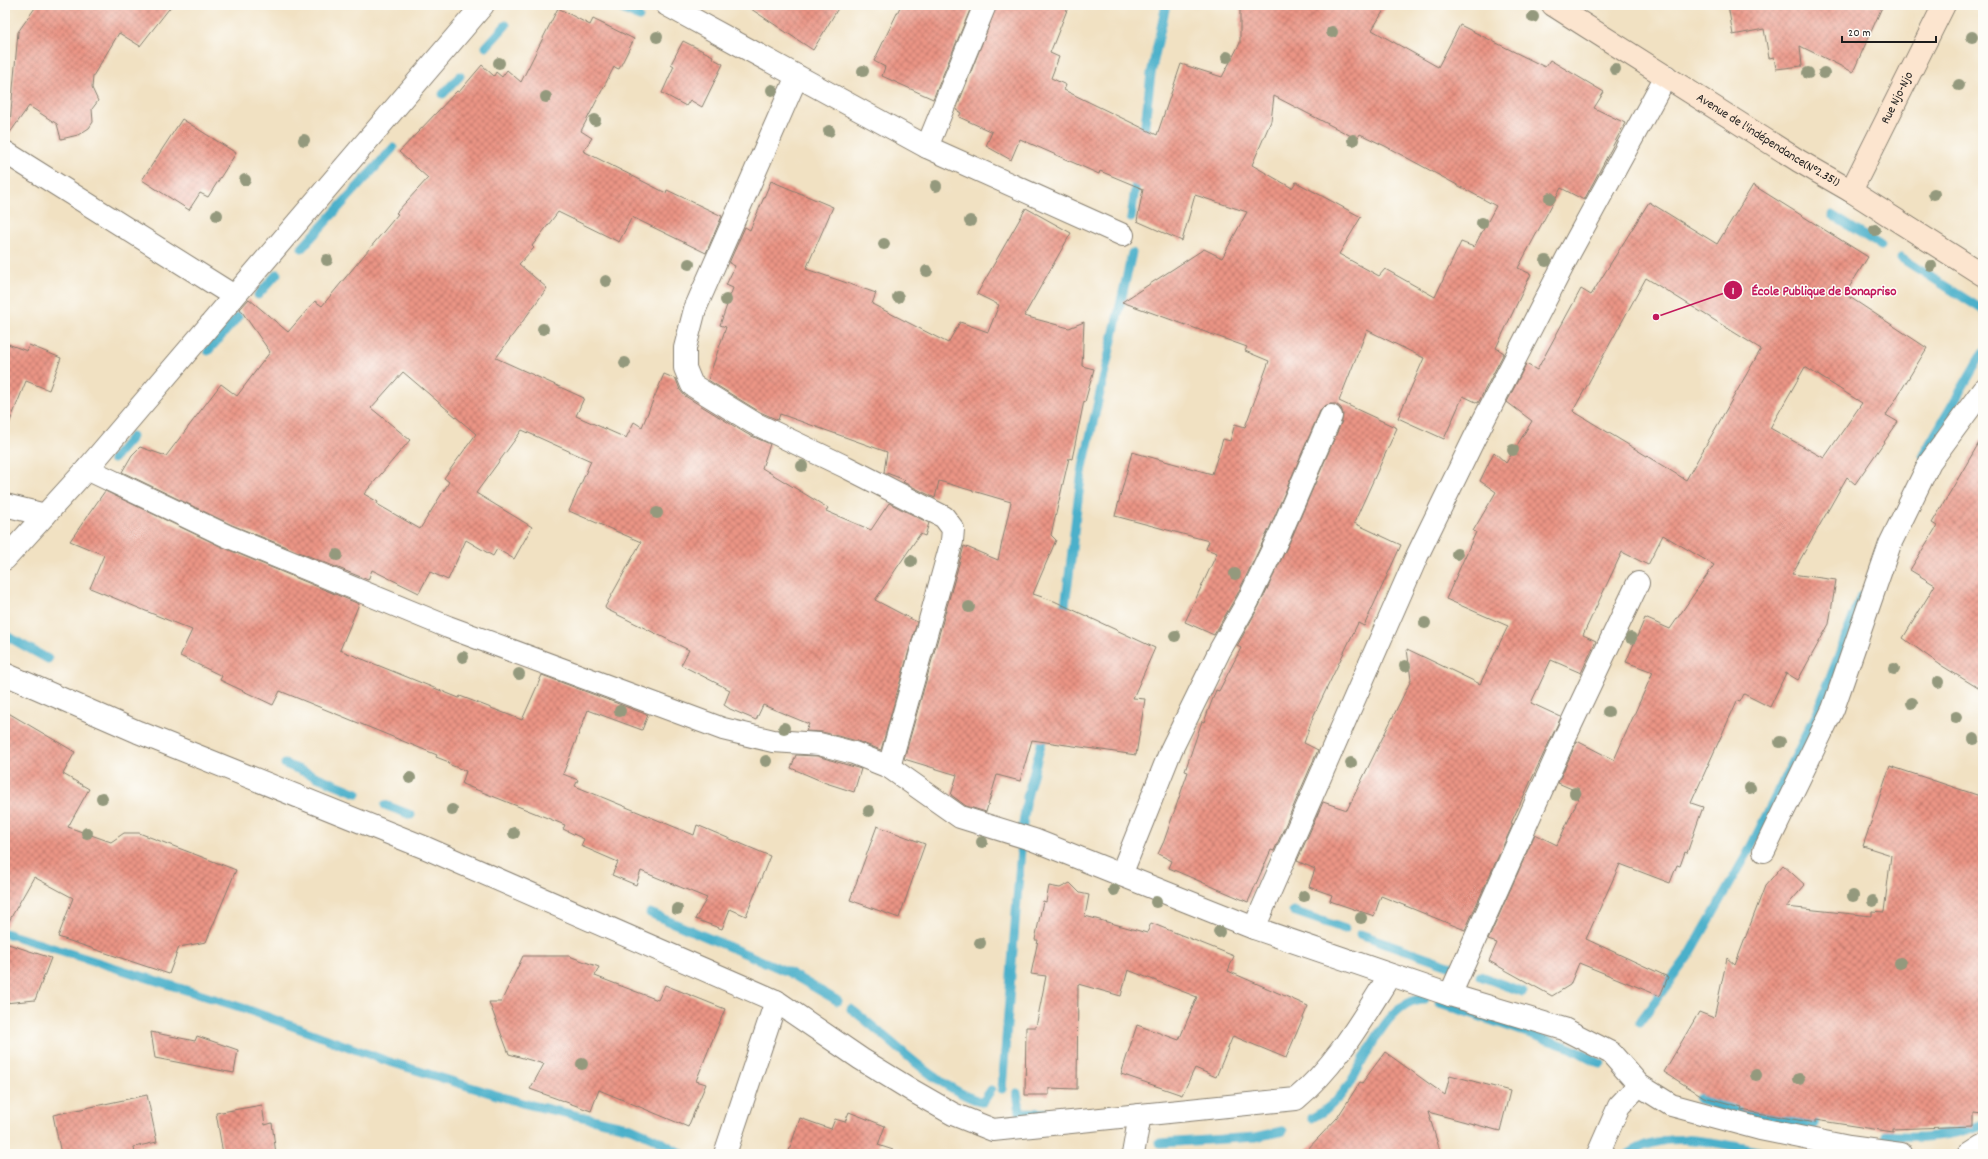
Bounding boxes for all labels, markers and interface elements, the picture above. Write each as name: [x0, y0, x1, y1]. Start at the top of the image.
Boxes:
scale bar: [1842, 18, 1936, 44]
text: 20 m: [1848, 25, 1871, 42]
street label: Rue Njo-Njo: [1876, 68, 1919, 127]
street label: Avenue de l'indépendance(N°2.351): [1692, 89, 1843, 192]
callout: École Publique de Bonapriso: [1723, 277, 1905, 303]
text: École Publique de Bonapriso: [1751, 282, 1897, 302]
text: 1: [1732, 283, 1735, 300]

